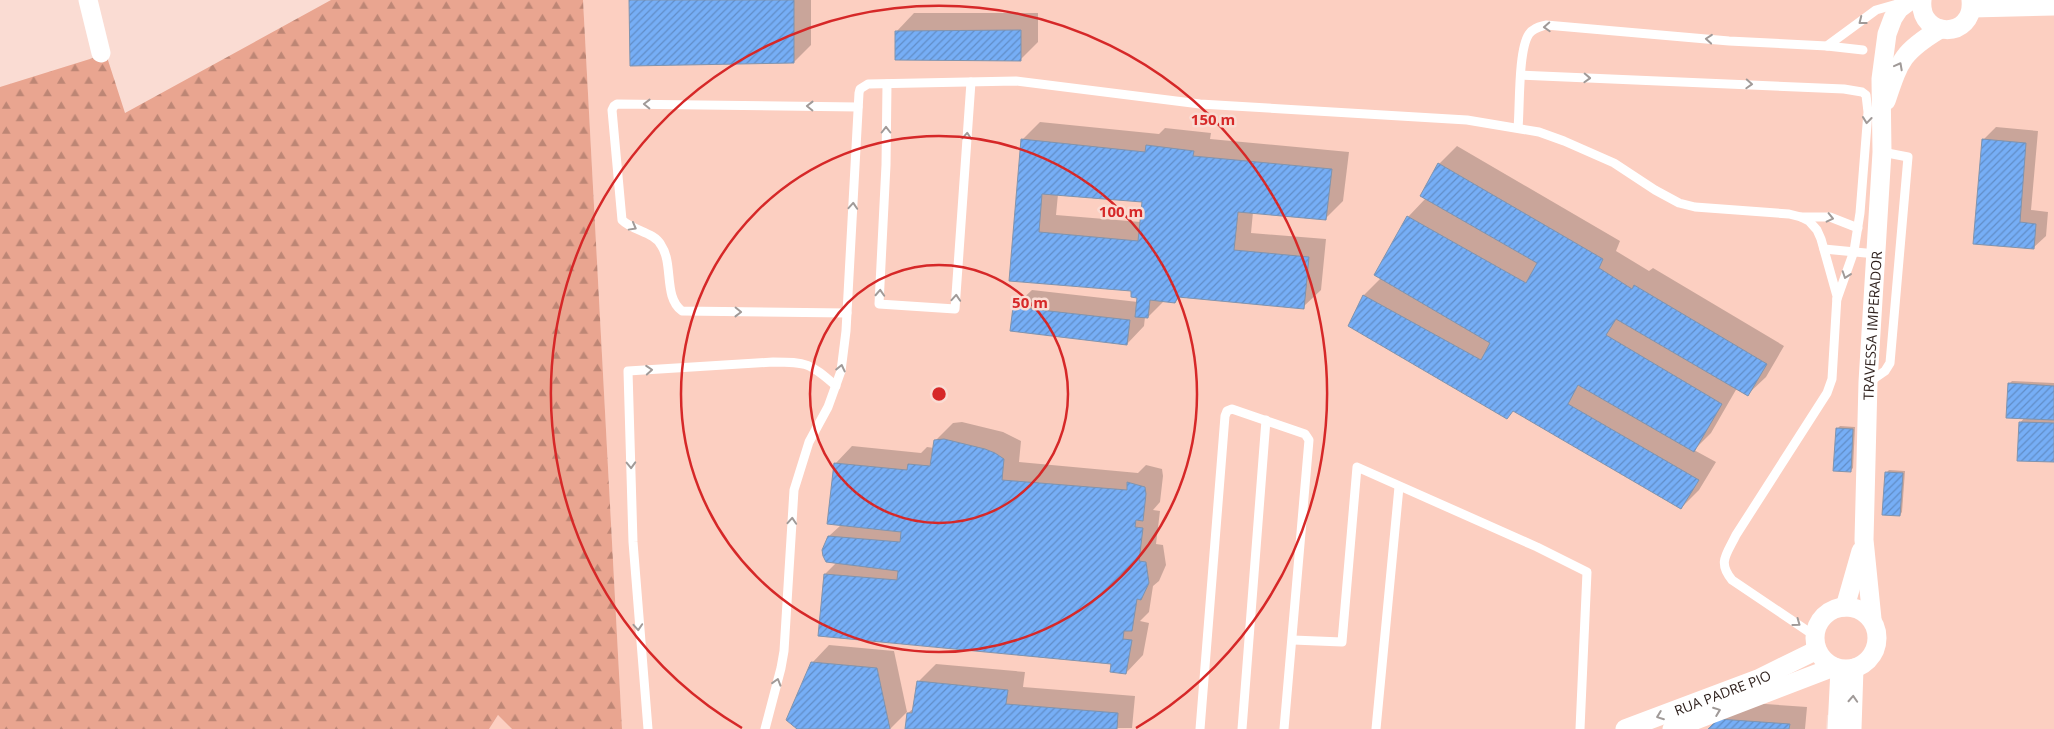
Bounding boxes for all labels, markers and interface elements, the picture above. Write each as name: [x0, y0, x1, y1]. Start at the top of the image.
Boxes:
one-way arrow: [1859, 15, 1868, 24]
one-way arrow: [1542, 21, 1550, 32]
one-way arrow: [1704, 34, 1712, 45]
one-way arrow: [1893, 62, 1903, 71]
one-way arrow: [1583, 72, 1591, 83]
one-way arrow: [1745, 78, 1753, 89]
one-way arrow: [643, 99, 651, 110]
one-way arrow: [805, 101, 813, 111]
text: 150 m: [1191, 109, 1235, 129]
one-way arrow: [1862, 116, 1873, 124]
one-way arrow: [881, 126, 891, 134]
one-way arrow: [961, 132, 972, 140]
one-way arrow: [848, 201, 859, 209]
text: 100 m: [1099, 201, 1143, 221]
one-way arrow: [1826, 212, 1835, 223]
one-way arrow: [627, 221, 636, 231]
street label: TRAVESSA IMPERADOR: [1858, 250, 1885, 400]
one-way arrow: [1842, 271, 1852, 279]
one-way arrow: [874, 289, 885, 297]
text: 50 m: [1012, 292, 1048, 312]
one-way arrow: [950, 294, 961, 302]
one-way arrow: [734, 307, 742, 317]
one-way arrow: [835, 363, 846, 372]
one-way arrow: [646, 364, 654, 375]
centre of rings: [930, 385, 948, 403]
one-way arrow: [625, 461, 636, 469]
one-way arrow: [786, 516, 797, 524]
one-way arrow: [1791, 617, 1801, 626]
one-way arrow: [633, 623, 644, 631]
street label: RUA PADRE PIO: [1671, 665, 1774, 719]
one-way arrow: [772, 678, 782, 687]
one-way arrow: [1848, 694, 1858, 702]
one-way arrow: [1712, 707, 1721, 717]
one-way arrow: [1656, 710, 1664, 720]

